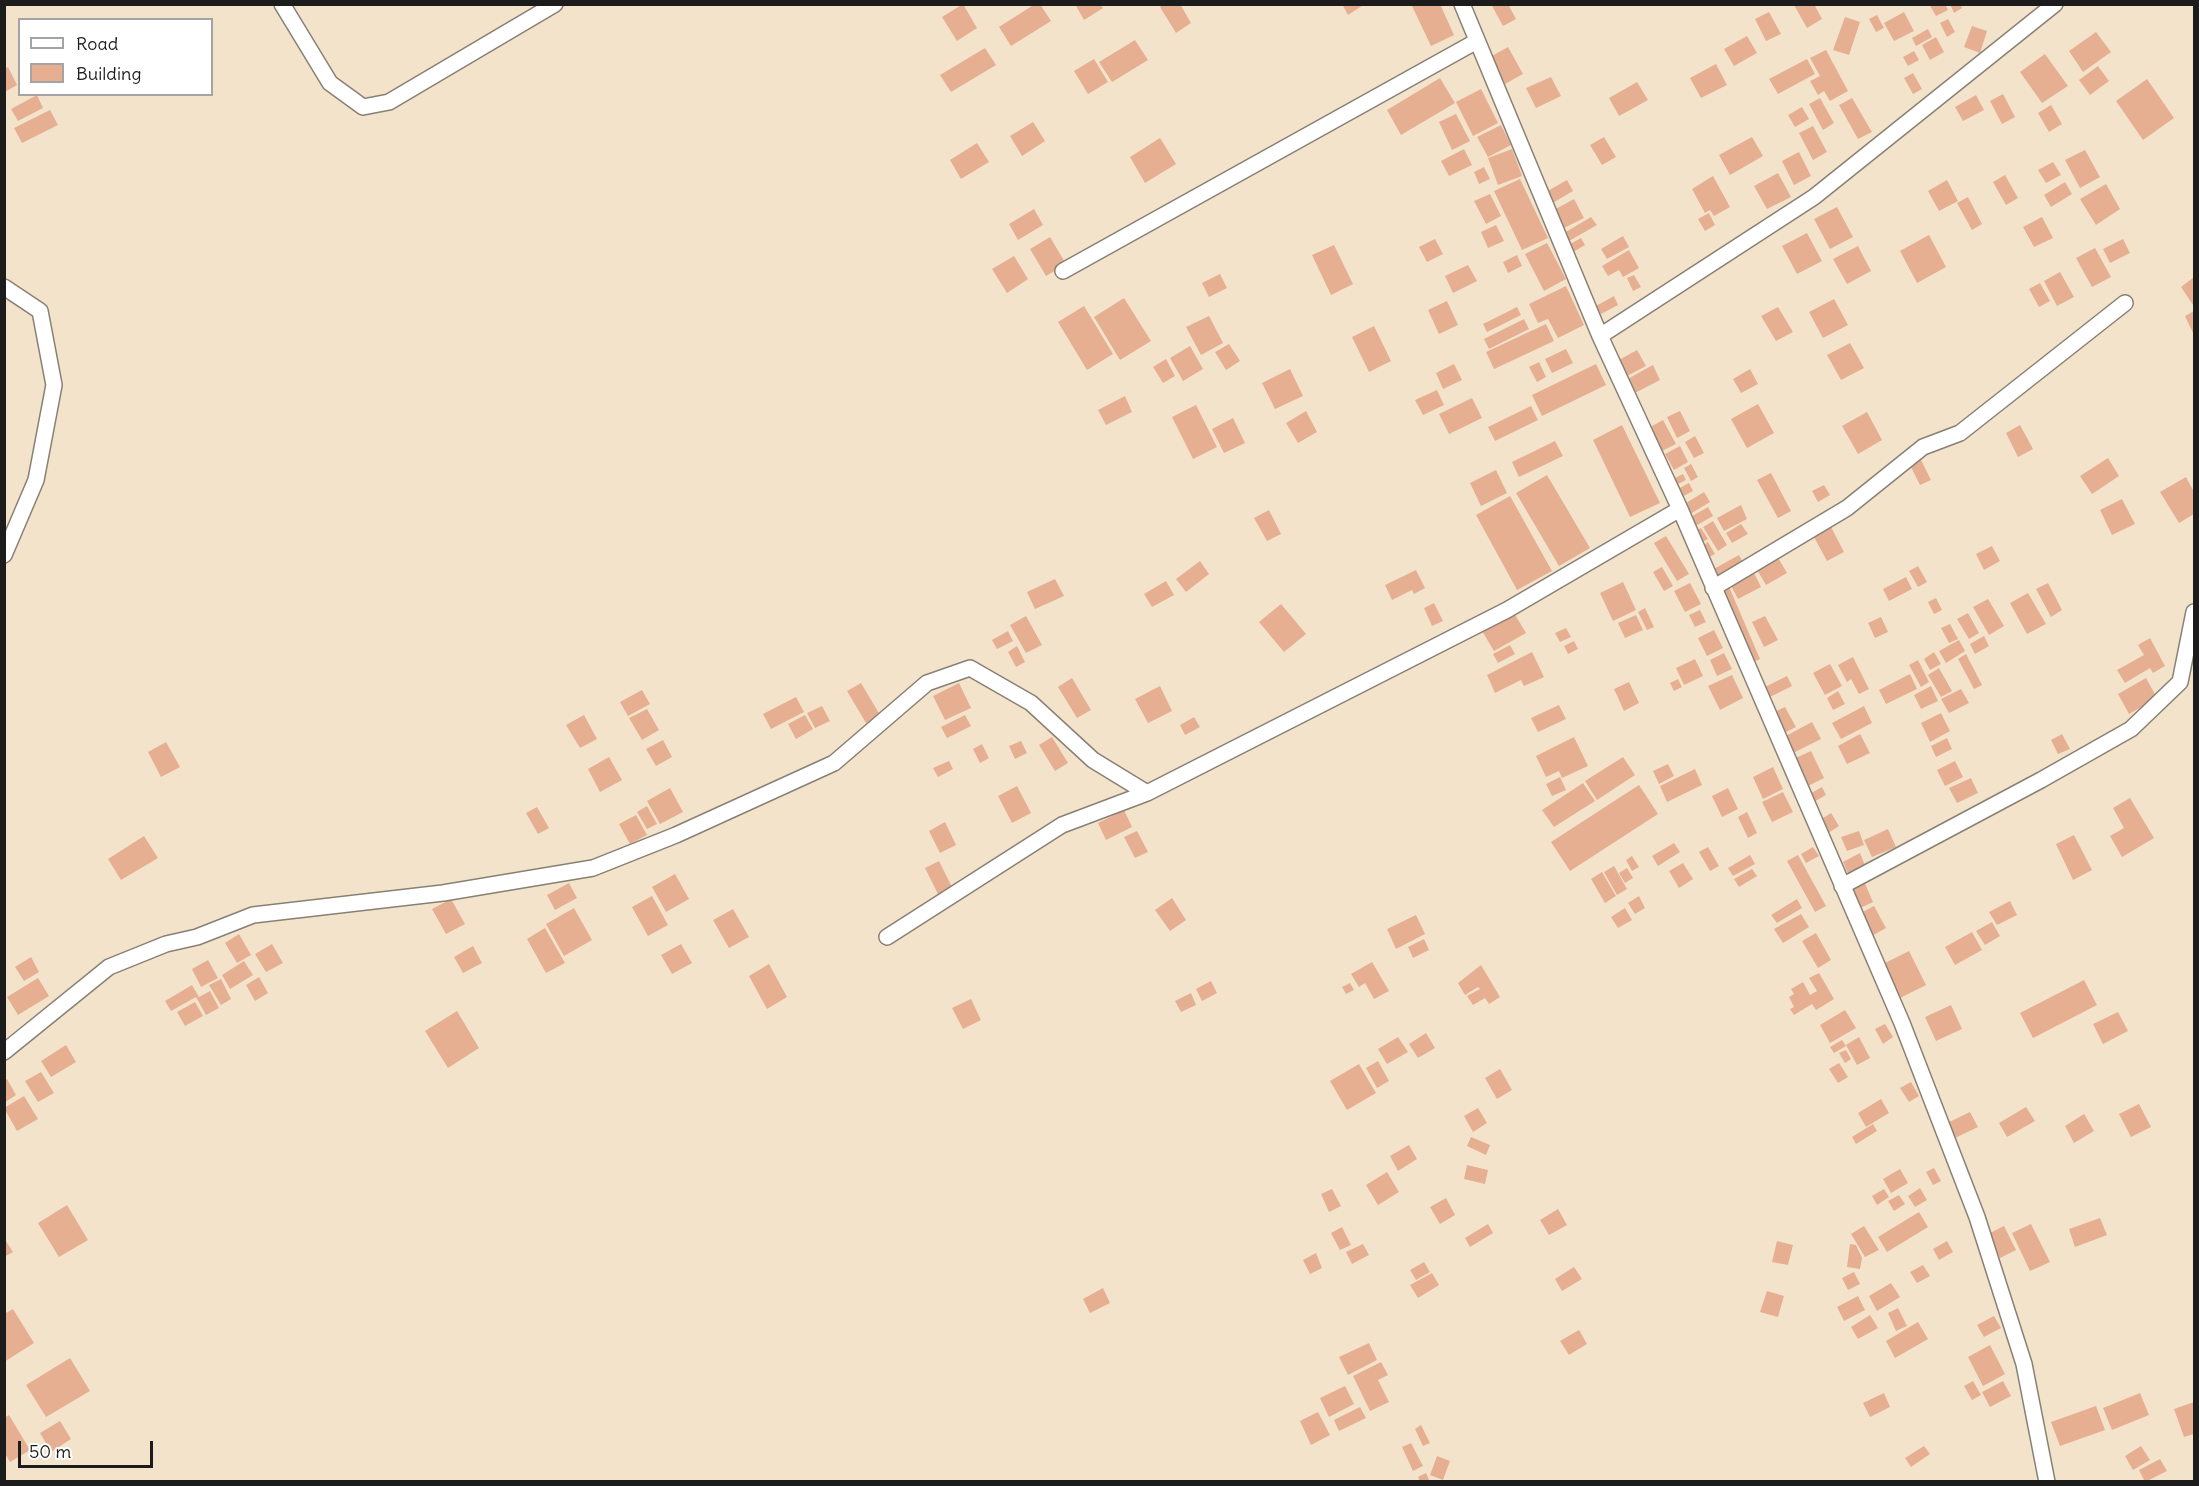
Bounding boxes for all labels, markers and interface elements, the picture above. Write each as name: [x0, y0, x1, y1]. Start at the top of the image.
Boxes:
legend: [18, 18, 213, 96]
text: Road: [76, 32, 118, 55]
text: Building: [76, 62, 141, 85]
scale bar: [21, 1429, 156, 1467]
text: 50 m: [29, 1440, 71, 1463]

